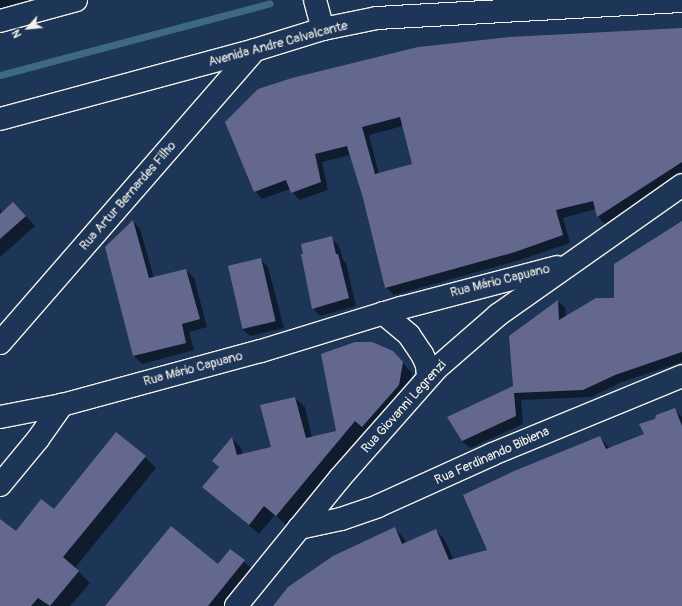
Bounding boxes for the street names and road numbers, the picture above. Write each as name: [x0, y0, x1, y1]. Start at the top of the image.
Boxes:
street label: Avenida Andre Calvalcante: [207, 18, 349, 70]
street label: Rua Artur Bernardes Filho: [76, 138, 180, 254]
street label: Rua Mário Capuano: [449, 261, 551, 301]
street label: Rua Mário Capuano: [142, 348, 244, 390]
street label: Rua Giovanni Legrenzi: [358, 357, 450, 457]
street label: Rua Ferdinando Bibiena: [432, 424, 552, 488]

